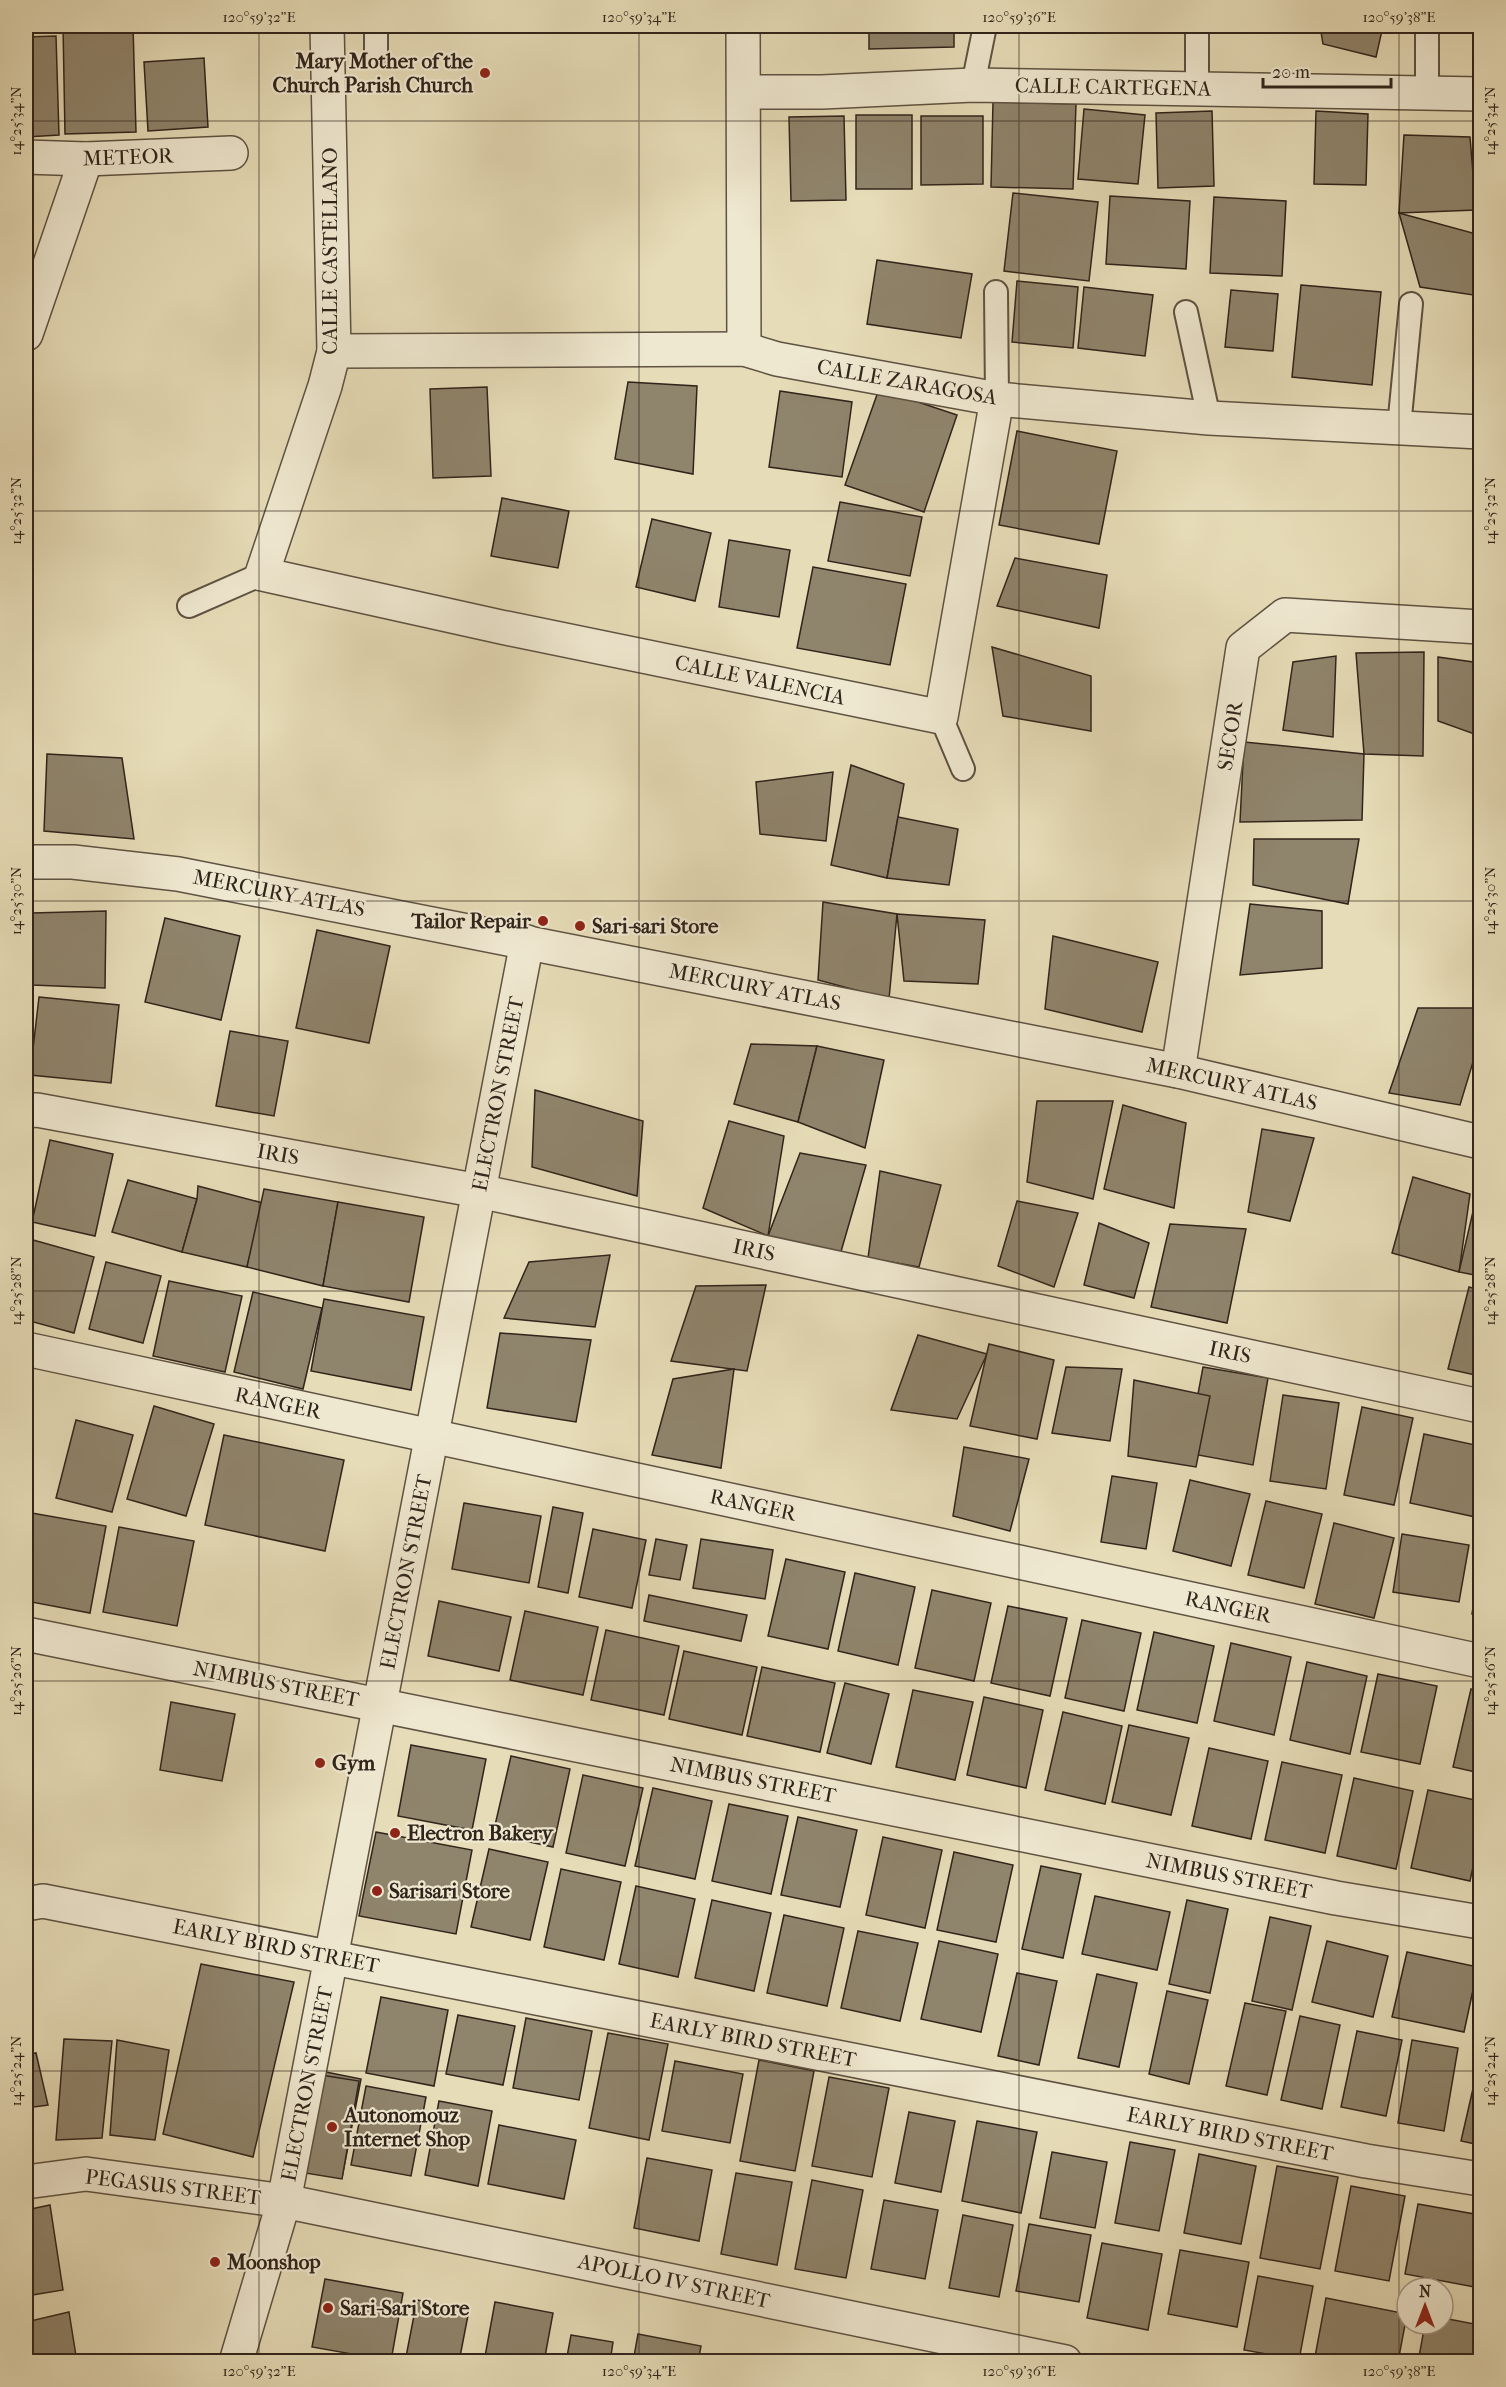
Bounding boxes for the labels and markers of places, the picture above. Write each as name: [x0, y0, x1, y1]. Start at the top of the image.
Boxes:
place label: Mary Mother of the Church Parish Church: [273, 49, 474, 97]
marker: Mary Mother of the Church Parish Church: [478, 66, 492, 80]
place label: Tailor Repair: [411, 909, 532, 933]
marker: Tailor Repair: [536, 914, 550, 928]
place label: Sari-sari Store: [592, 914, 719, 938]
marker: Sari-sari Store: [573, 919, 587, 933]
place label: Gym: [332, 1751, 376, 1775]
marker: Gym: [313, 1756, 327, 1770]
place label: Electron Bakery: [407, 1821, 555, 1845]
marker: Electron Bakery: [388, 1826, 402, 1840]
place label: Sarisari Store: [389, 1879, 510, 1903]
marker: Sarisari Store: [370, 1884, 384, 1898]
place label: Autonomouz Internet Shop: [342, 2103, 471, 2151]
marker: Autonomouz Internet Shop: [325, 2120, 339, 2134]
place label: Moonshop: [226, 2250, 321, 2274]
marker: Moonshop: [208, 2255, 222, 2269]
place label: Sari-Sari Store: [340, 2296, 470, 2320]
marker: Sari-Sari Store: [321, 2301, 335, 2315]

